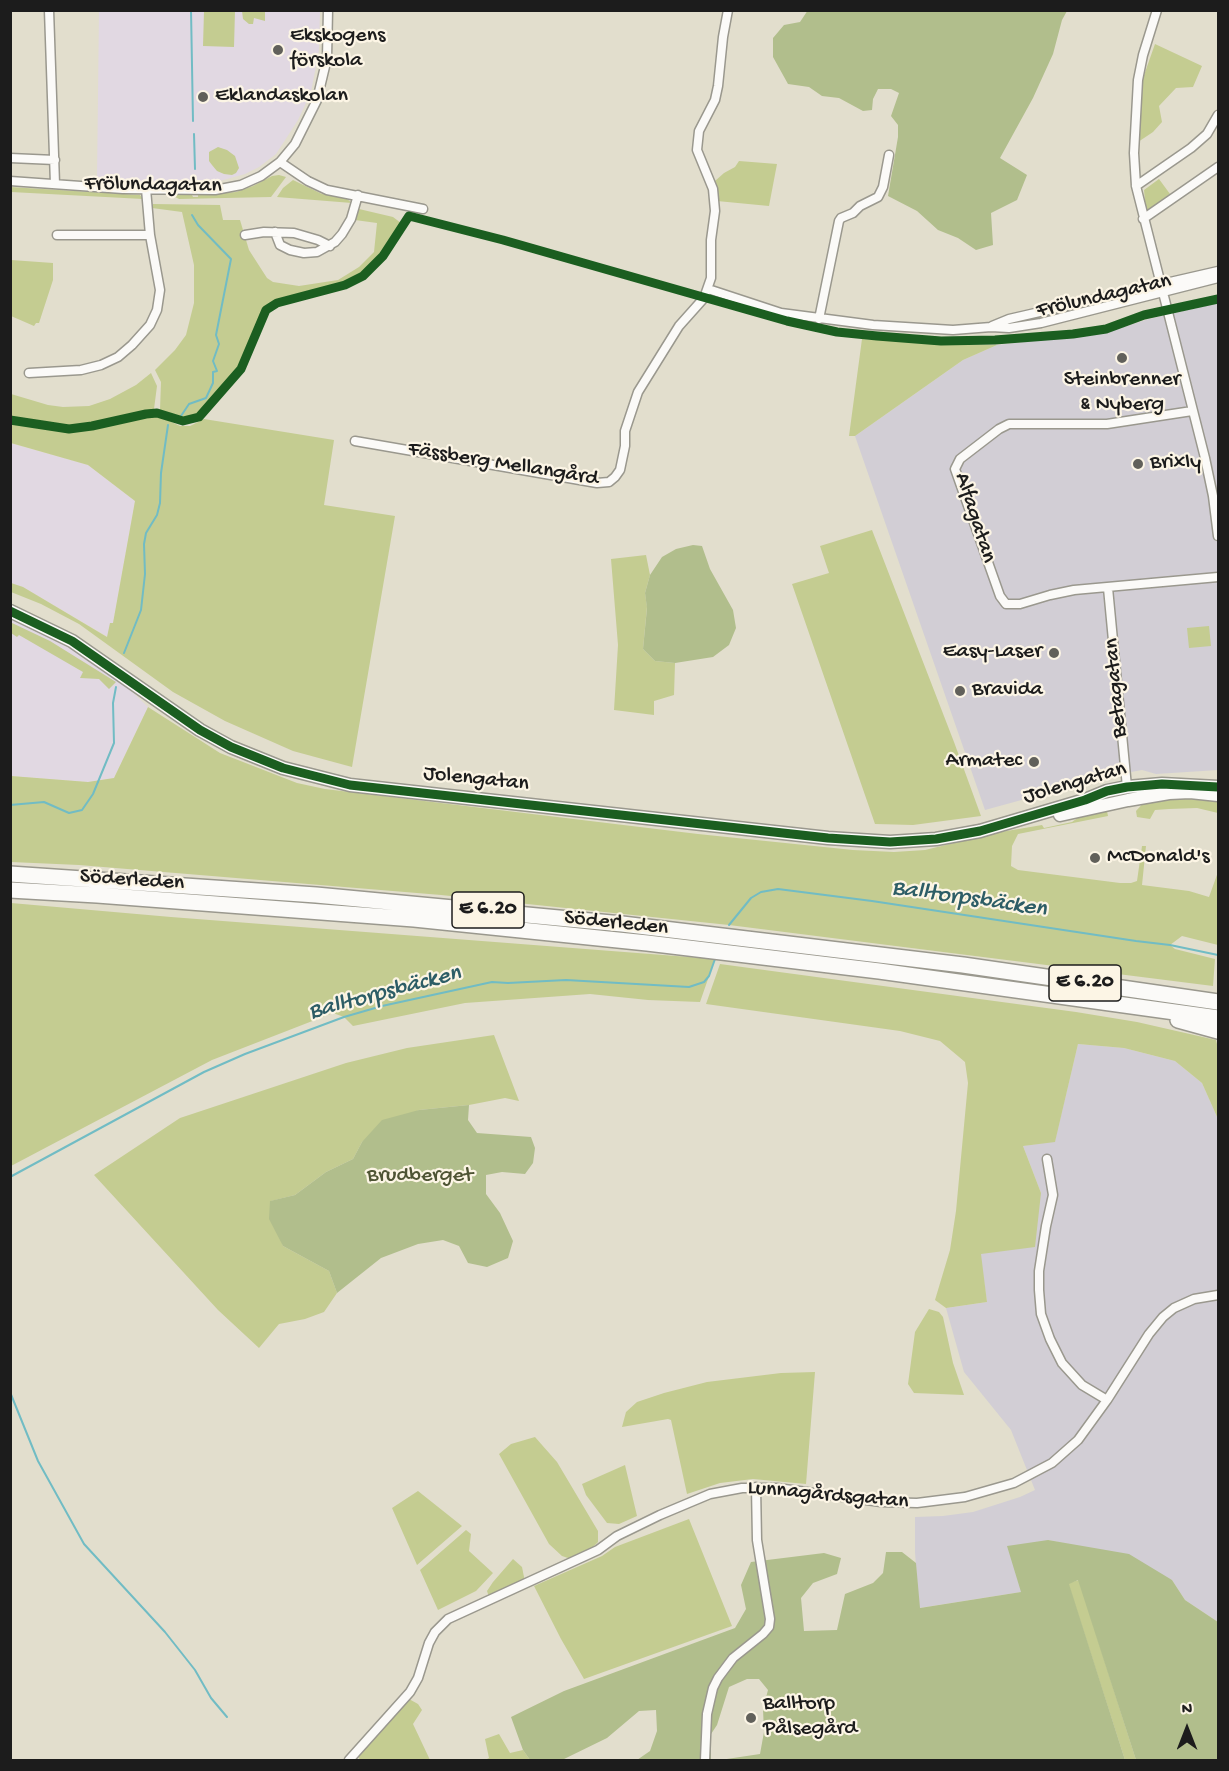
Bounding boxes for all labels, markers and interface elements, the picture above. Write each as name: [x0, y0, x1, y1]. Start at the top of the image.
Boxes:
place label: Ekskogens förskola: [290, 24, 385, 76]
marker: Ekskogens förskola: [271, 43, 285, 57]
place label: Eklandaskolan: [215, 84, 348, 110]
marker: Eklandaskolan: [196, 90, 210, 104]
street label: Frölundagatan: [84, 172, 222, 200]
street label: Frölundagatan: [1034, 269, 1174, 325]
marker: Steinbrenner & Nyberg: [1115, 351, 1129, 365]
place label: Steinbrenner & Nyberg: [1064, 368, 1180, 420]
street label: Fässberg Mellangård: [406, 437, 600, 493]
place label: Brixly: [1150, 451, 1201, 477]
marker: Brixly: [1131, 457, 1145, 471]
street label: Alfagatan: [947, 470, 1001, 566]
street label: Betagatan: [1099, 637, 1135, 739]
place label: Easy-Laser: [943, 640, 1042, 666]
marker: Easy-Laser: [1047, 646, 1061, 660]
place label: Bravida: [972, 678, 1043, 704]
marker: Bravida: [953, 684, 967, 698]
place label: Armatec: [946, 749, 1022, 775]
marker: Armatec: [1027, 755, 1041, 769]
street label: Jolengatan: [1020, 757, 1130, 811]
street label: Jolengatan: [422, 761, 530, 799]
place label: McDonald's: [1107, 845, 1210, 871]
marker: McDonald's: [1088, 851, 1102, 865]
street label: Söderleden: [79, 864, 185, 898]
water label: Balltorpsbäcken: [890, 875, 1048, 925]
road number: E 6.20: [452, 892, 524, 928]
street label: Söderleden: [563, 905, 669, 943]
water label: Balltorpsbäcken: [306, 960, 464, 1028]
road number: E 6.20: [1049, 965, 1121, 1001]
park label: Brudberget: [367, 1164, 473, 1190]
street label: Lunnagårdsgatan: [746, 1476, 910, 1516]
place label: Balltorp Pålsegård: [763, 1692, 857, 1744]
north arrow: [1157, 1699, 1217, 1759]
text: N: [1182, 1701, 1192, 1720]
marker: Balltorp Pålsegård: [744, 1711, 758, 1725]

